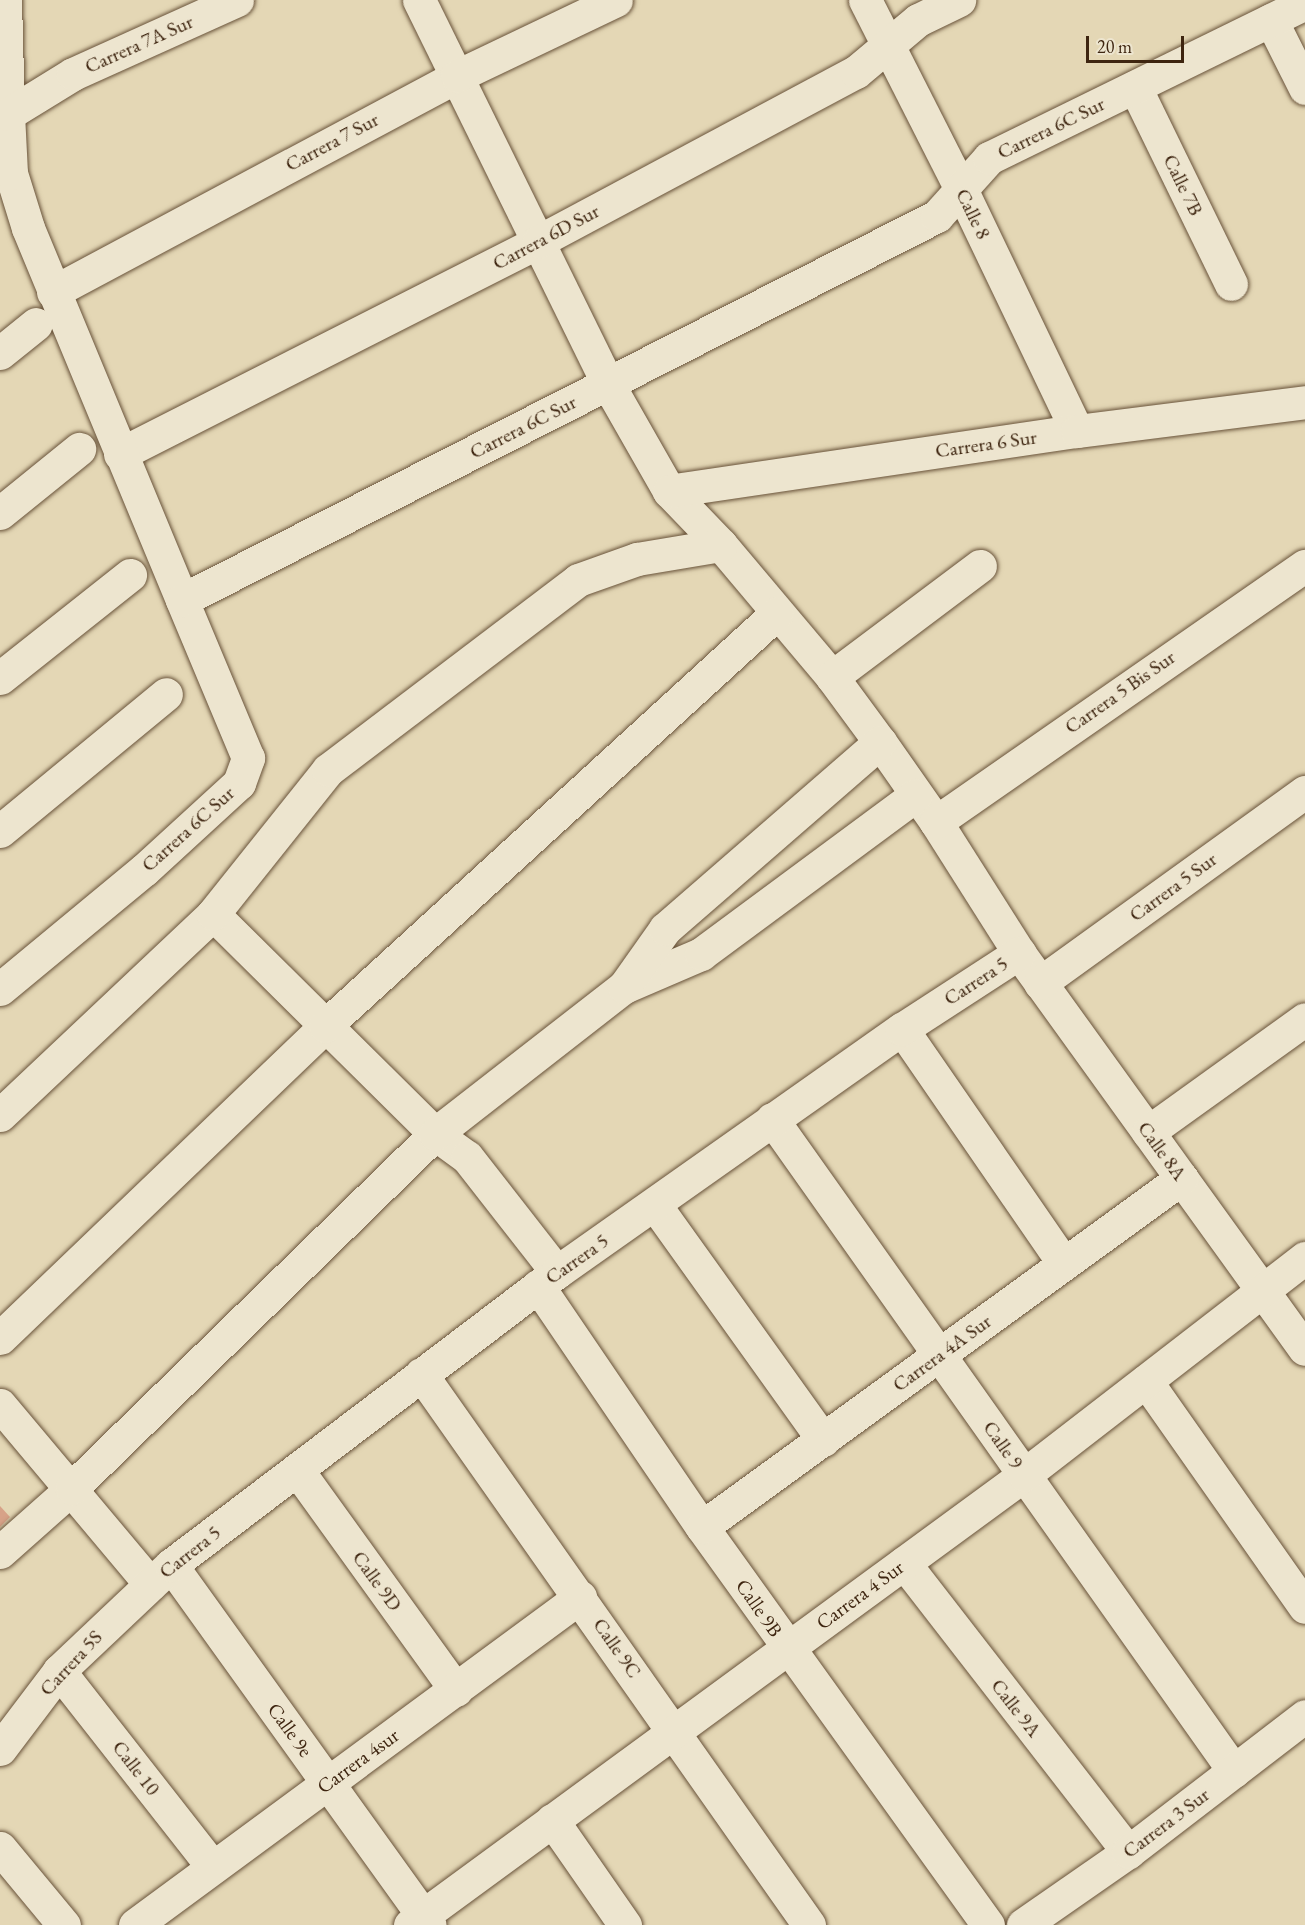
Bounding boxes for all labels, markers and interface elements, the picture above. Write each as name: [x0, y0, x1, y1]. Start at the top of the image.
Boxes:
street label: Carrera 7A Sur: [81, 9, 197, 79]
scale bar: [1089, 24, 1186, 62]
text: 20 m: [1097, 35, 1132, 58]
street label: Carrera 6C Sur: [993, 92, 1109, 164]
street label: Carrera 7 Sur: [281, 107, 383, 177]
street label: Calle 7B: [1158, 151, 1208, 219]
street label: Calle 8: [951, 185, 995, 243]
street label: Carrera 6D Sur: [489, 199, 603, 275]
street label: Carrera 6C Sur: [466, 390, 580, 464]
street label: Carrera 6 Sur: [934, 425, 1038, 463]
street label: Carrera 5 Bis Sur: [1060, 645, 1180, 739]
street label: Carrera 6C Sur: [137, 781, 239, 877]
street label: Carrera 5 Sur: [1125, 847, 1221, 927]
street label: Carrera 5: [939, 951, 1013, 1011]
street label: Calle 8A: [1133, 1117, 1191, 1185]
street label: Carrera 5: [541, 1229, 613, 1289]
street label: Carrera 4A Sur: [888, 1309, 996, 1397]
street label: Calle 9: [978, 1416, 1028, 1474]
street label: Carrera 5: [154, 1521, 226, 1583]
street label: Calle 9D: [347, 1546, 407, 1616]
street label: Carrera 4 Sur: [812, 1555, 908, 1635]
street label: Calle 9B: [731, 1575, 787, 1641]
street label: Calle 9C: [588, 1614, 646, 1682]
street label: Carrera 5S: [35, 1625, 107, 1701]
street label: Calle 9A: [986, 1674, 1046, 1742]
street label: Calle 9e: [262, 1698, 318, 1762]
street label: Carrera 4sur: [312, 1723, 404, 1799]
street label: Calle 10: [107, 1736, 165, 1800]
street label: Carrera 3 Sur: [1118, 1783, 1214, 1863]

